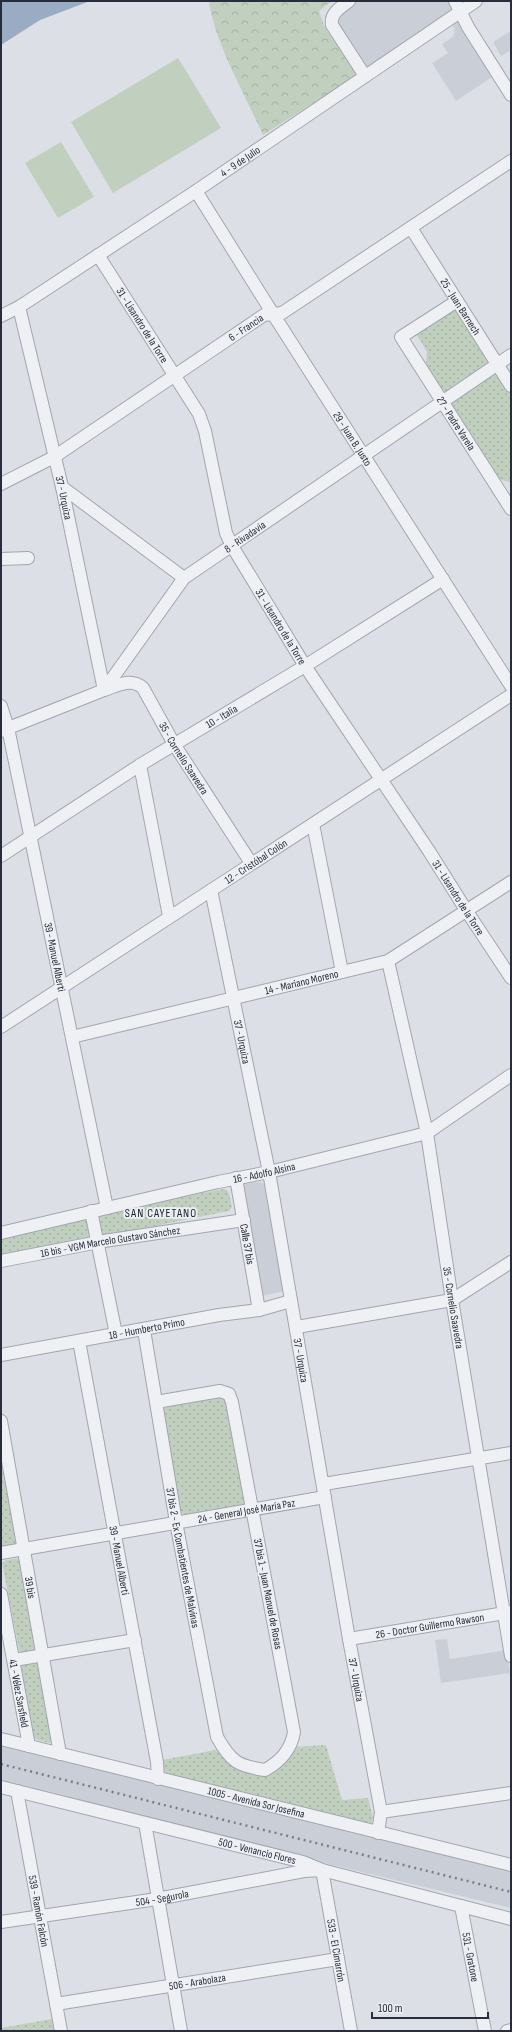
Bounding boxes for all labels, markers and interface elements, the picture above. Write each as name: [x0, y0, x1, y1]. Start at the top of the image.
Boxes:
street label: 4 - 9 de Julio: [218, 143, 263, 179]
street label: 25 - Juan Barnech: [438, 276, 484, 338]
street label: 31 - Lisandro de la Torre: [114, 285, 171, 365]
street label: 6 - Francia: [226, 311, 266, 344]
street label: 27 - Padre Varela: [434, 394, 478, 453]
street label: 29 - Juan B. Justo: [331, 409, 375, 468]
street label: 37 - Urquiza: [53, 475, 75, 521]
street label: 8 - Rivadavia: [222, 518, 268, 555]
street label: 31 - Lisandro de la Torre: [253, 586, 309, 667]
street label: 10 - Italia: [203, 702, 240, 731]
street label: 35 - Cornelio Saavedra: [157, 720, 211, 797]
street label: 12 - Cristóbal Colón: [222, 836, 290, 886]
street label: 31 - Lisandro de la Torre: [430, 857, 487, 938]
street label: 39 - Manuel Alberti: [42, 921, 69, 993]
street label: 14 - Mariano Moreno: [263, 967, 340, 997]
street label: 37 - Urquiza: [231, 1019, 253, 1065]
street label: 16 - Adolfo Alsina: [232, 1159, 296, 1185]
district label: SAN CAYETANO: [125, 1206, 197, 1221]
street label: 16 bis - VGM Marcelo Gustavo Sánchez: [39, 1223, 181, 1260]
street label: Calle 37 bis: [238, 1223, 257, 1265]
street label: 35 - Cornelio Saavedra: [441, 1266, 466, 1350]
street label: 18 - Humberto Primo: [108, 1315, 186, 1342]
street label: 37 - Urquiza: [291, 1337, 311, 1383]
street label: 37 bis 2 - Ex Combatientes de Malvinas: [164, 1487, 203, 1629]
street label: 24 - General José María Paz: [197, 1496, 296, 1525]
street label: 39 - Manuel Alberti: [107, 1525, 132, 1596]
street label: 37 bis 1 - Juan Manuel de Rosas: [251, 1537, 285, 1651]
street label: 39 bis: [22, 1576, 39, 1599]
street label: 26 - Doctor Guillermo Rawson: [375, 1610, 485, 1641]
street label: 37 - Urquiza: [346, 1657, 367, 1703]
street label: 41 - Vélez Sarsfield: [7, 1658, 32, 1729]
street label: 1005 - Avenida Sor Josefina: [206, 1784, 306, 1820]
street label: 500 - Venancio Flores: [217, 1835, 297, 1867]
street label: 539 - Ramón Falcón: [26, 1874, 52, 1948]
street label: 504 - Segurola: [135, 1887, 190, 1909]
street label: 533 - El Cimarrón: [324, 1918, 349, 1983]
street label: 531 - Gratone: [460, 1931, 482, 1983]
street label: 506 - Arabolaza: [168, 1971, 227, 1992]
scale bar: [372, 1994, 488, 2020]
text: 100 m: [378, 2001, 403, 2016]

